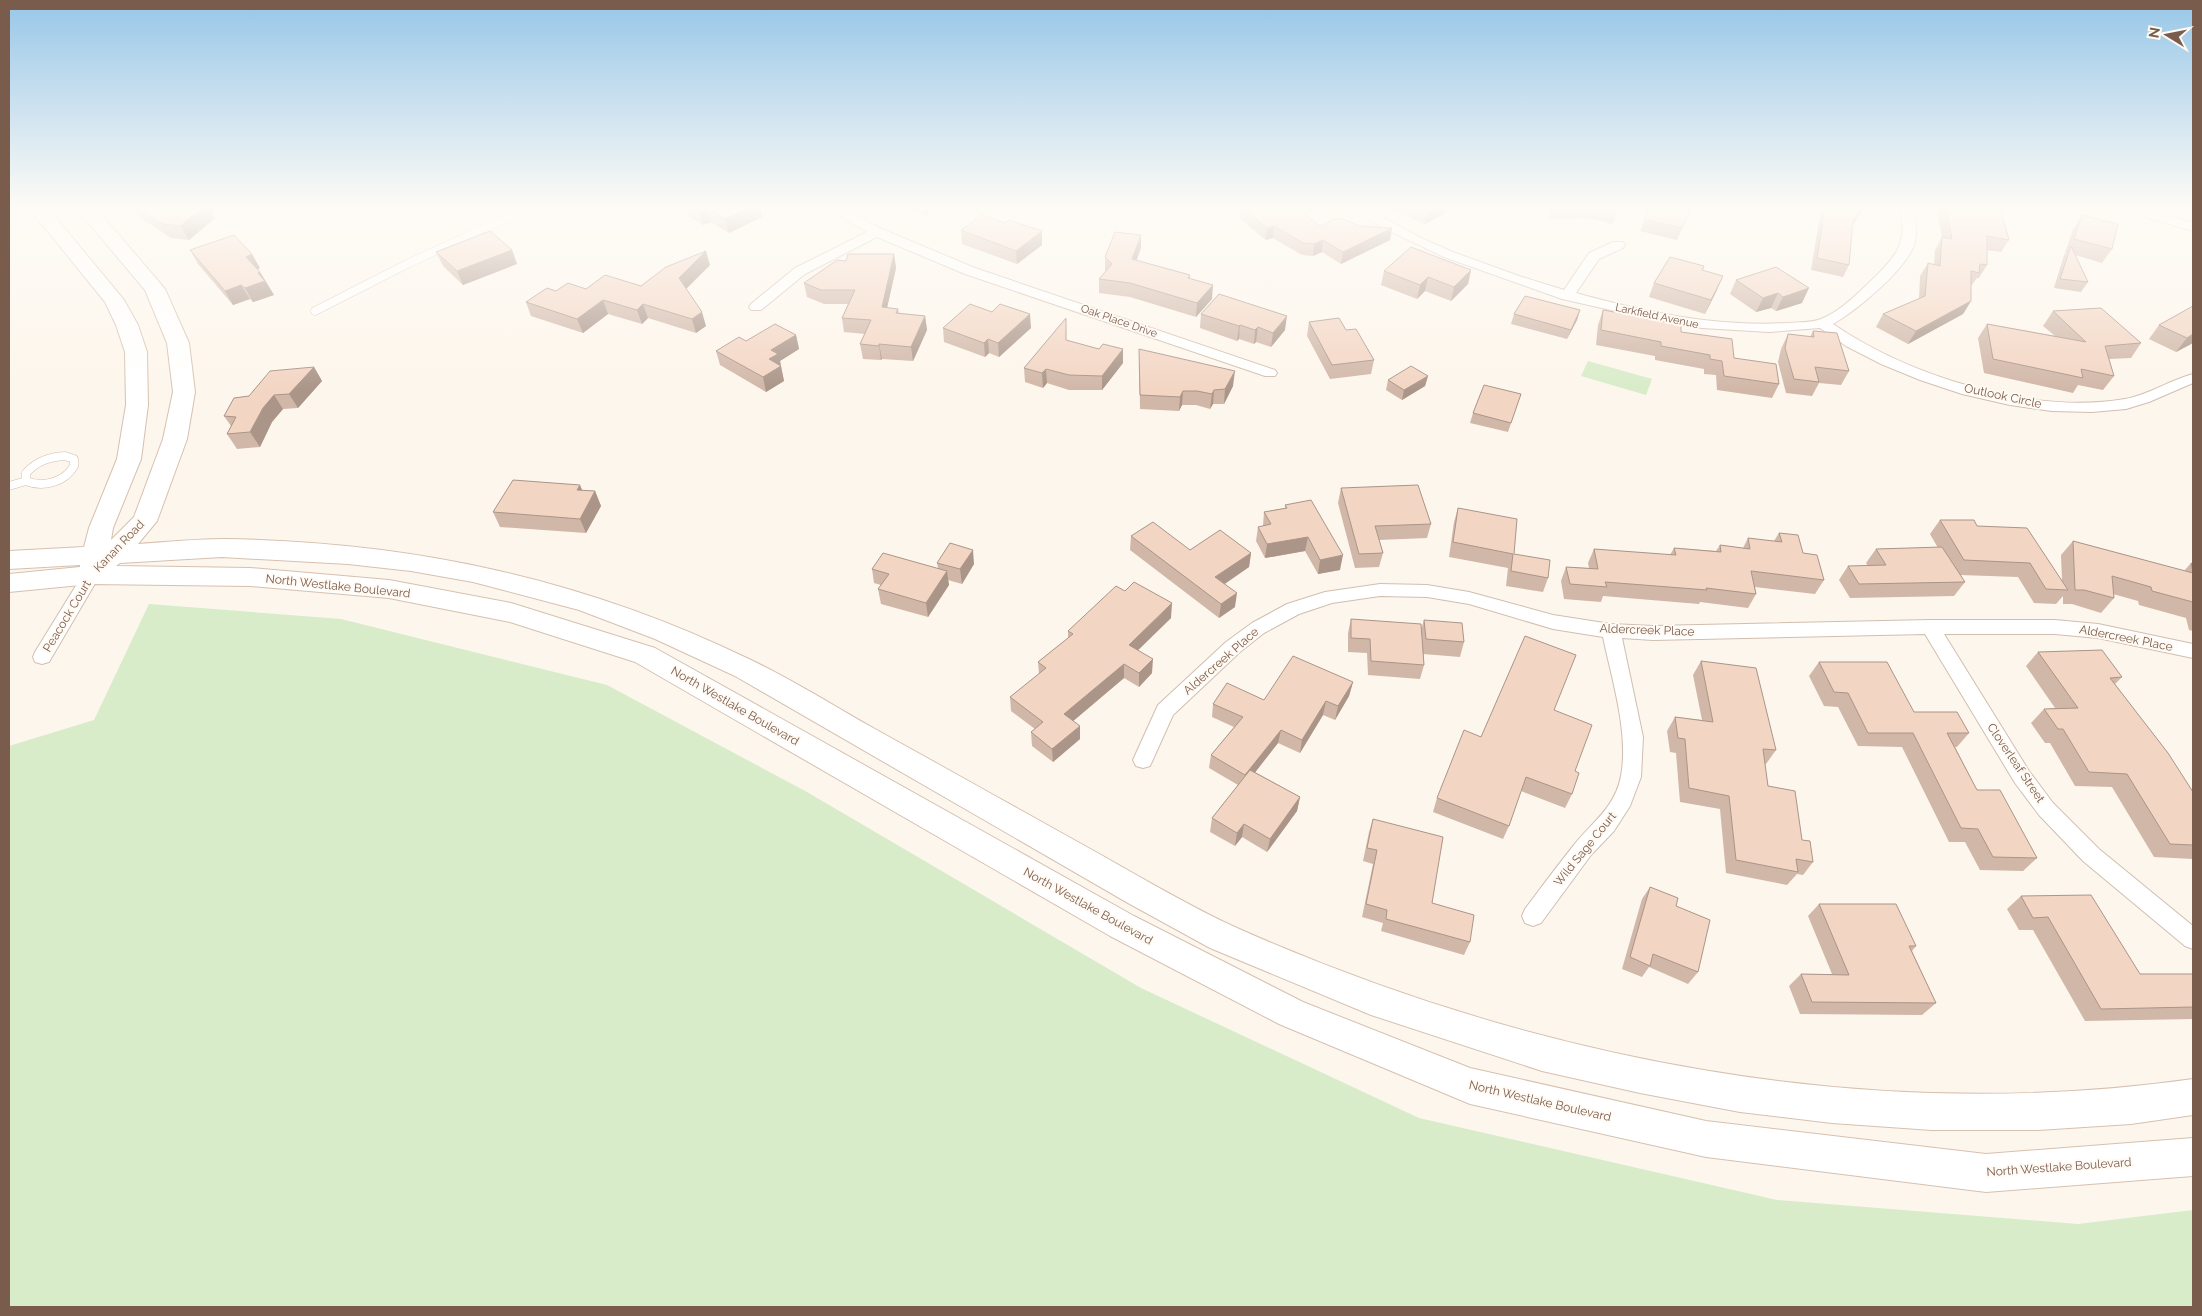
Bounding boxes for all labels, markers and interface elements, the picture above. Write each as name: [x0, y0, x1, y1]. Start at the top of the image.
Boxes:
north arrow: [2142, 10, 2192, 60]
text: N: [2145, 26, 2163, 39]
street label: Larkfield Avenue: [1614, 301, 1700, 331]
street label: Oak Place Drive: [1079, 302, 1160, 340]
street label: Outlook Circle: [1963, 381, 2043, 411]
street label: Kanan Road: [91, 517, 147, 575]
street label: North Westlake Boulevard: [265, 571, 411, 601]
street label: Peacock Court: [40, 578, 94, 654]
street label: Aldercreek Place: [1599, 621, 1695, 639]
street label: Aldercreek Place: [2078, 622, 2174, 654]
street label: Aldercreek Place: [1181, 625, 1261, 697]
street label: North Westlake Boulevard: [669, 664, 801, 748]
street label: Cloverleaf Street: [1984, 721, 2048, 805]
street label: Wild Sage Court: [1551, 809, 1619, 889]
street label: North Westlake Boulevard: [1021, 865, 1155, 947]
street label: North Westlake Boulevard: [1468, 1078, 1612, 1124]
street label: North Westlake Boulevard: [1986, 1155, 2132, 1179]

